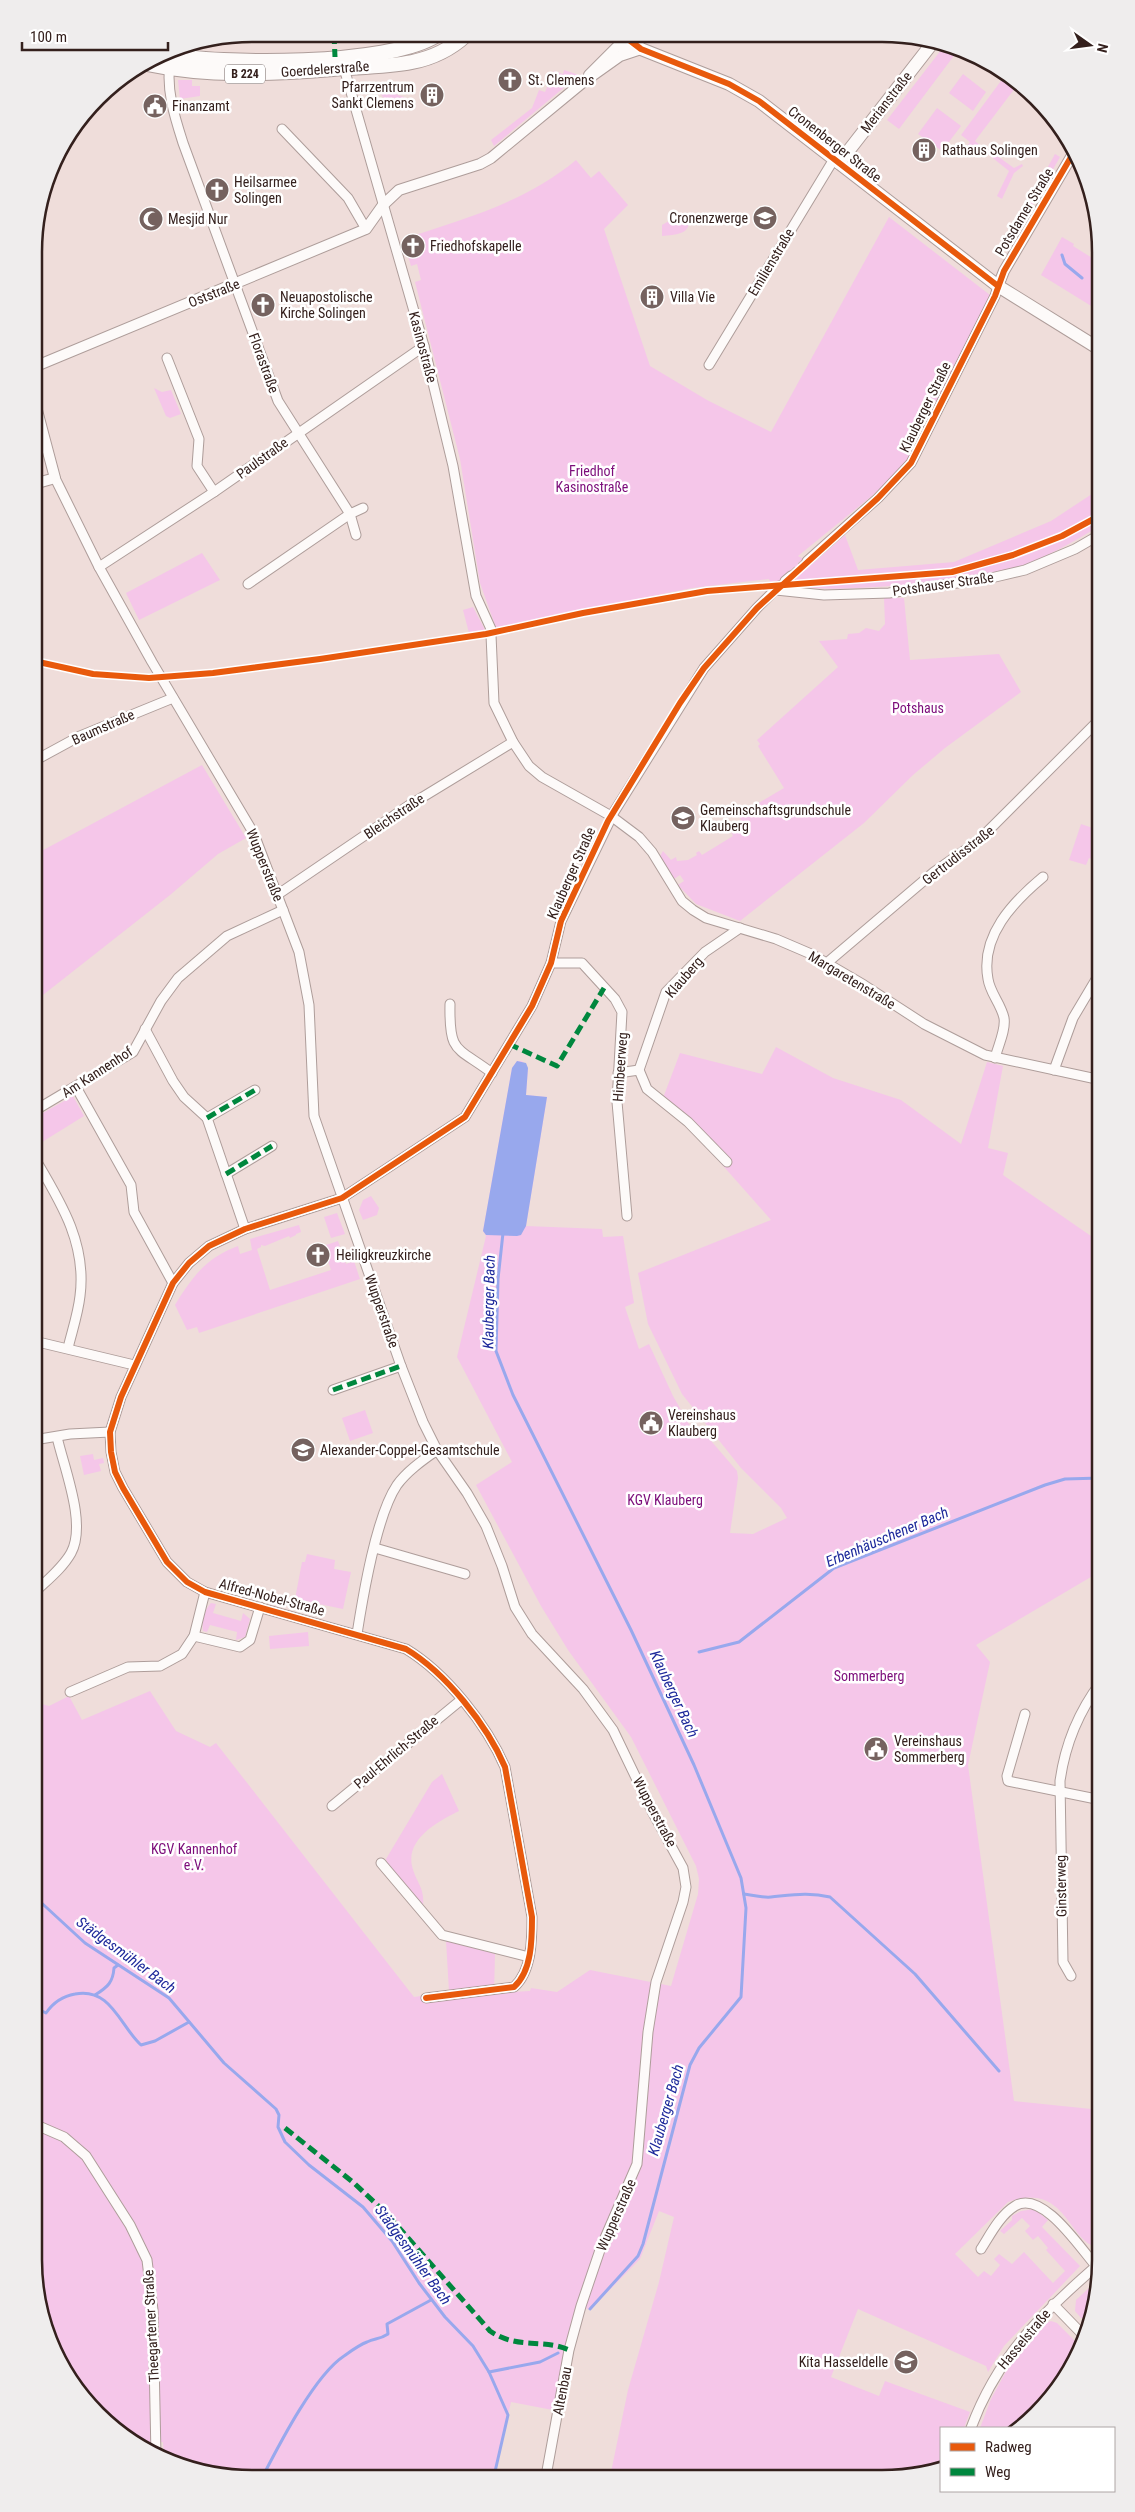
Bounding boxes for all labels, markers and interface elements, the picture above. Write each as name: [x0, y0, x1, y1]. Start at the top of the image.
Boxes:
scale bar: [22, 20, 169, 52]
north arrow: [1065, 20, 1115, 70]
text: 100 m: [30, 28, 67, 46]
text: N: [1094, 42, 1111, 54]
street label: Goerdelerstraße: [280, 58, 370, 80]
road number: B 224: [225, 64, 265, 84]
church icon: St. Clemens: [497, 67, 523, 93]
street label: Merianstraße: [857, 68, 915, 136]
place label: St. Clemens: [528, 72, 594, 88]
place label: Pfarrzentrum Sankt Clemens: [332, 79, 414, 111]
building icon: Pfarrzentrum Sankt Clemens: [419, 82, 445, 108]
public building icon: Finanzamt: [142, 93, 168, 119]
place label: Finanzamt: [172, 98, 230, 114]
street label: Cronenberger Straße: [785, 103, 885, 186]
building icon: Rathaus Solingen: [911, 137, 937, 163]
place label: Rathaus Solingen: [942, 142, 1038, 158]
street label: Potsdamer Straße: [992, 165, 1057, 259]
place label: Heilsarmee Solingen: [234, 174, 297, 206]
church icon: Heilsarmee Solingen: [204, 177, 230, 203]
school or university icon: Cronenzwerge: [752, 205, 778, 231]
mosque icon: Mesjid Nur: [138, 206, 164, 232]
place label: Cronenzwerge: [669, 210, 748, 226]
place label: Mesjid Nur: [168, 211, 228, 227]
street label: Emilienstraße: [745, 225, 798, 299]
church icon: Friedhofskapelle: [400, 233, 426, 259]
place label: Friedhofskapelle: [430, 238, 522, 254]
street label: Oststraße: [186, 275, 242, 311]
building icon: Villa Vie: [639, 284, 665, 310]
place label: Neuapostolische Kirche Solingen: [280, 289, 373, 321]
place label: Villa Vie: [670, 289, 715, 305]
church icon: Neuapostolische Kirche Solingen: [250, 292, 276, 318]
street label: Kasinostraße: [406, 310, 440, 385]
street label: Florastraße: [246, 331, 282, 396]
street label: Klauberger Straße: [896, 359, 954, 455]
street label: Paulstraße: [233, 434, 291, 482]
park label: Friedhof Kasinostraße: [556, 463, 629, 495]
street label: Potshauser Straße: [891, 569, 995, 599]
park label: Potshaus: [892, 700, 944, 716]
street label: Baumstraße: [69, 706, 137, 748]
street label: Bleichstraße: [361, 790, 427, 842]
place label: Gemeinschaftsgrundschule Klauberg: [700, 802, 851, 834]
school or university icon: Gemeinschaftsgrundschule Klauberg: [670, 805, 696, 831]
street label: Gertrudisstraße: [919, 822, 997, 888]
street label: Klauberger Straße: [544, 824, 599, 921]
street label: Wupperstraße: [243, 826, 287, 904]
street label: Margaretenstraße: [806, 948, 899, 1012]
street label: Klauberg: [662, 953, 706, 1001]
street label: Himbeerweg: [610, 1032, 630, 1102]
street label: Am Kannenhof: [59, 1043, 136, 1101]
church icon: Heiligkreuzkirche: [305, 1242, 331, 1268]
place label: Heiligkreuzkirche: [336, 1247, 432, 1263]
water label: Klauberger Bach: [479, 1255, 499, 1349]
street label: Wupperstraße: [362, 1272, 402, 1350]
place label: Vereinshaus Klauberg: [668, 1407, 736, 1439]
public building icon: Vereinshaus Klauberg: [638, 1410, 664, 1436]
school or university icon: Alexander-Coppel-Gesamtschule: [290, 1437, 316, 1463]
place label: Alexander-Coppel-Gesamtschule: [320, 1442, 500, 1458]
park label: KGV Klauberg: [627, 1492, 703, 1508]
water label: Erbenhäuschener Bach: [823, 1503, 951, 1571]
street label: Alfred-Nobel-Straße: [217, 1575, 327, 1619]
water label: Klauberger Bach: [646, 1648, 702, 1740]
park label: Sommerberg: [834, 1668, 904, 1684]
street label: Paul-Ehrlich-Straße: [351, 1712, 442, 1792]
place label: Vereinshaus Sommerberg: [894, 1733, 965, 1765]
public building icon: Vereinshaus Sommerberg: [863, 1736, 889, 1762]
street label: Wupperstraße: [630, 1774, 680, 1850]
park label: KGV Kannenhof e.V.: [151, 1841, 238, 1873]
street label: Ginsterweg: [1052, 1855, 1070, 1917]
water label: Städgesmühler Bach: [73, 1913, 179, 1997]
water label: Klauberger Bach: [644, 2062, 688, 2158]
street label: Wupperstraße: [593, 2176, 639, 2253]
water label: Städgesmühler Bach: [371, 2202, 455, 2308]
street label: Theegartener Straße: [140, 2269, 162, 2383]
street label: Hasselstraße: [994, 2306, 1054, 2372]
school or university icon: Kita Hasseldelle: [893, 2349, 919, 2375]
place label: Kita Hasseldelle: [799, 2354, 888, 2370]
street label: Altenbau: [549, 2365, 575, 2417]
legend: [940, 2427, 1115, 2492]
text: Radweg: [985, 2438, 1032, 2456]
text: Weg: [985, 2463, 1011, 2481]

